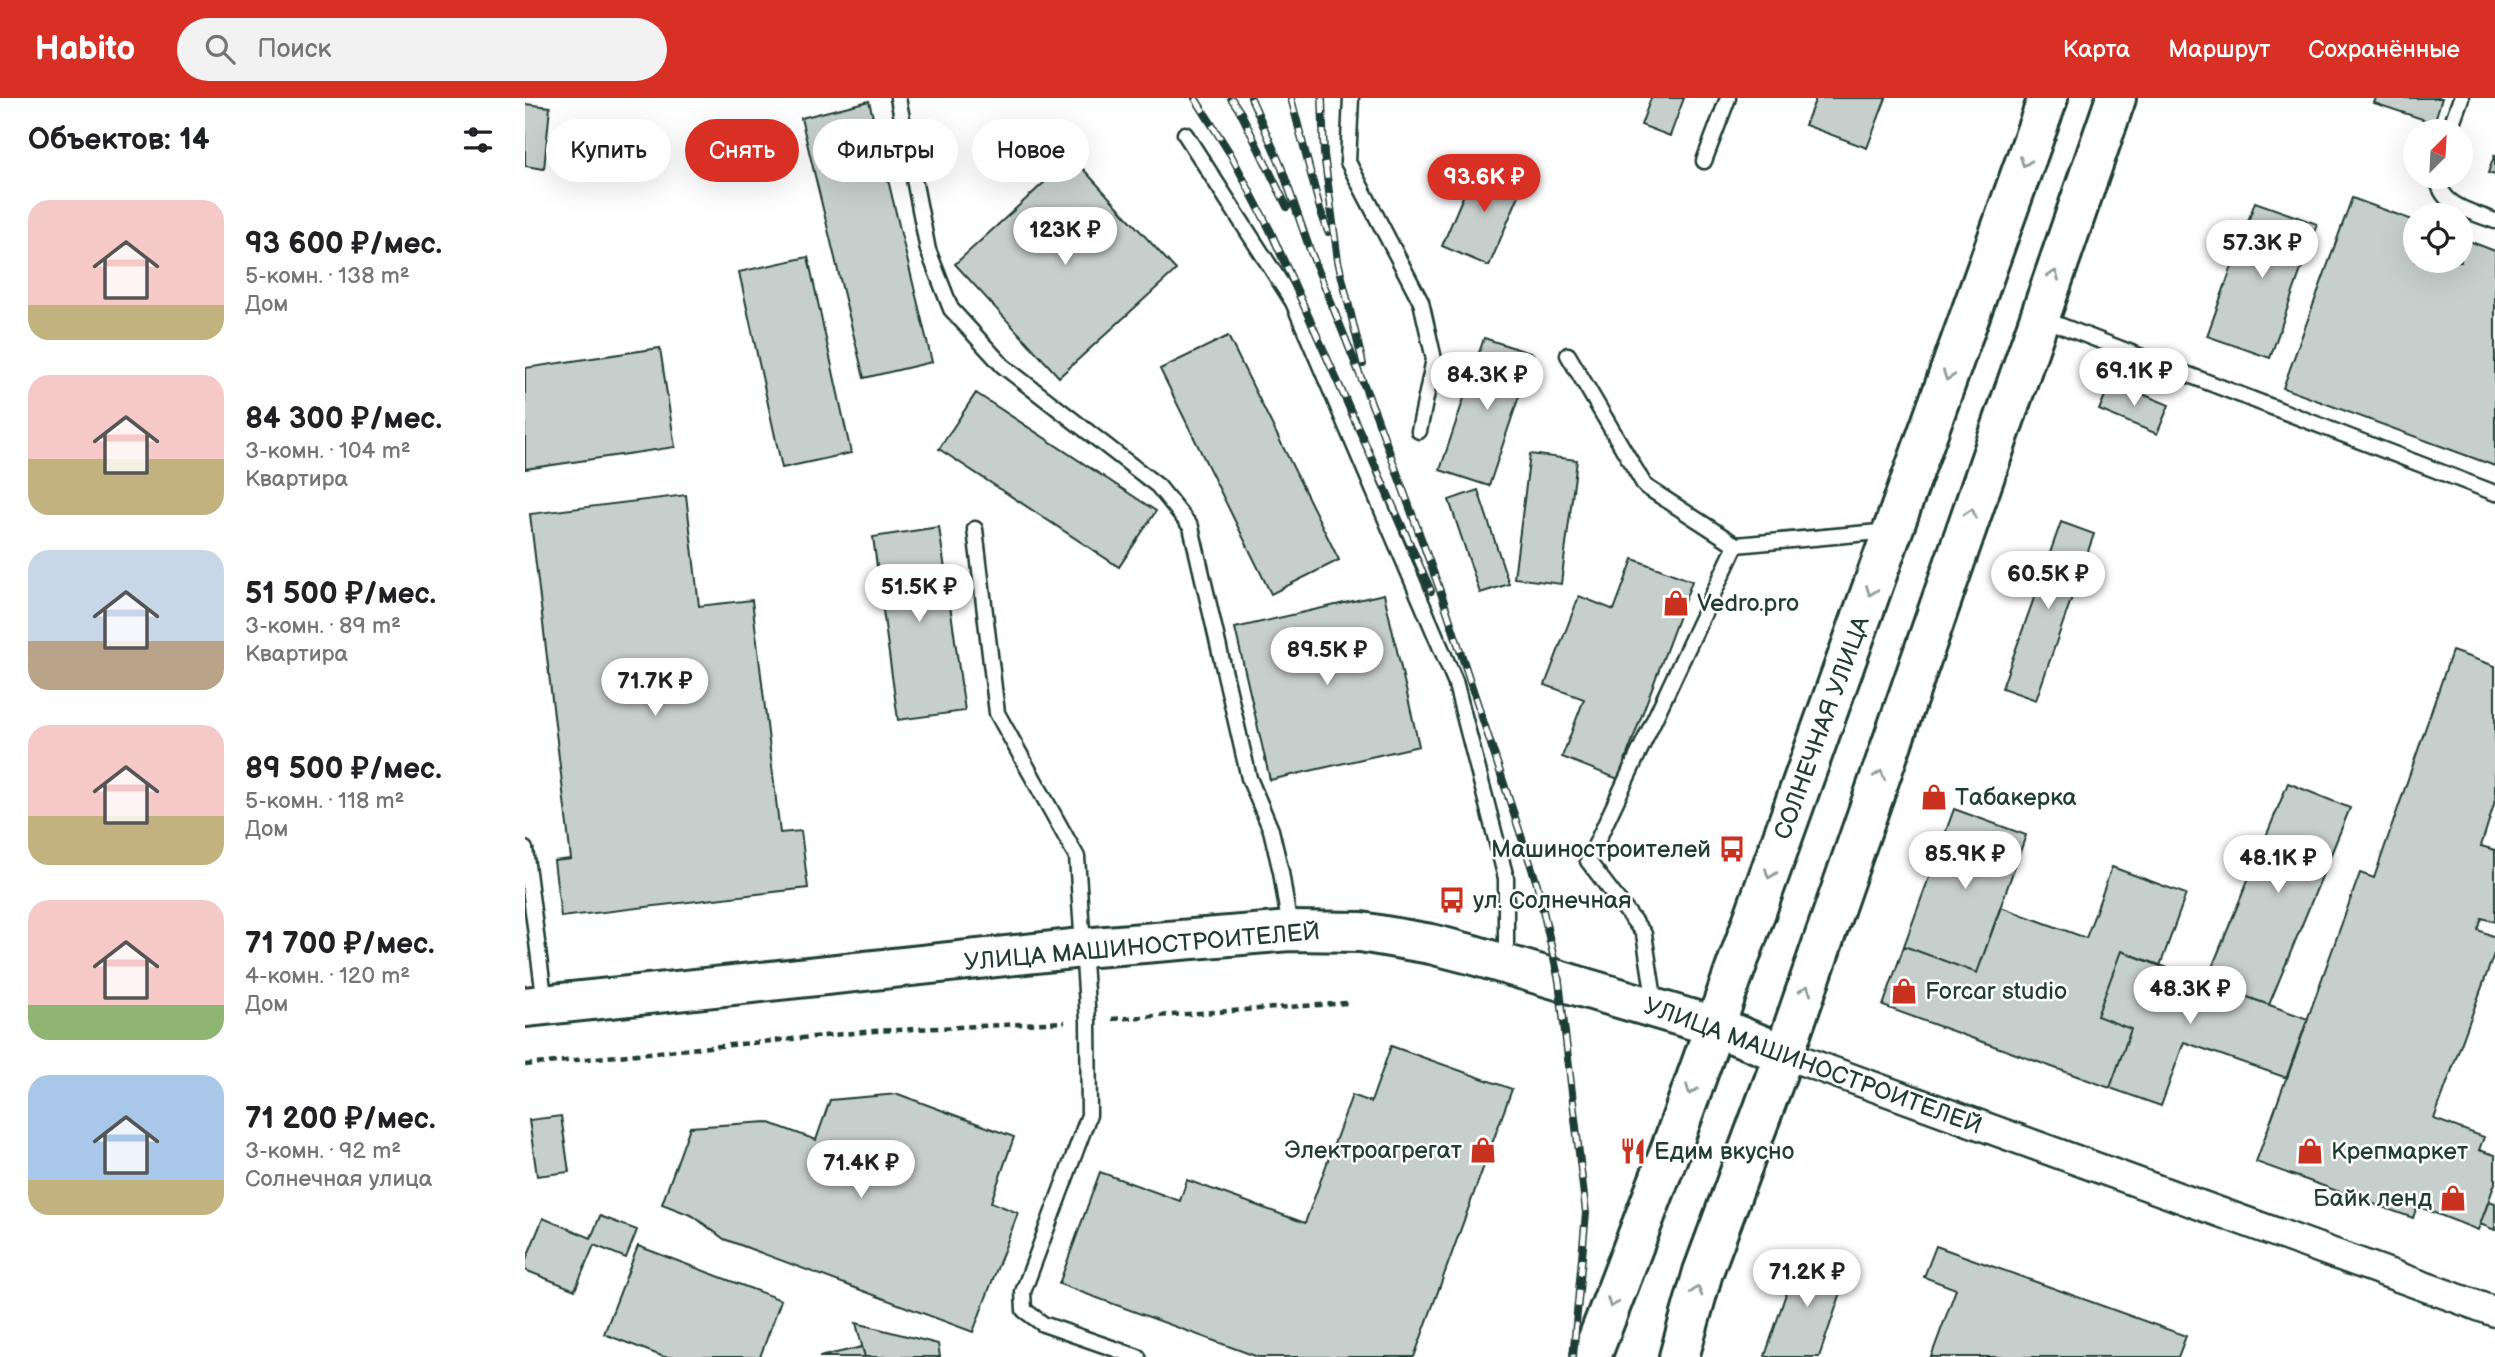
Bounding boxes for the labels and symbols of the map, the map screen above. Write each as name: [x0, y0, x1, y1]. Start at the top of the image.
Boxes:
north arrow: [2403, 119, 2473, 189]
pin: 93.6K ₽: [1419, 155, 1549, 214]
one-way arrow: [2019, 156, 2033, 168]
pin: 123K ₽: [1008, 208, 1122, 267]
pin: 57.3K ₽: [2197, 220, 2327, 280]
one-way arrow: [2046, 270, 2060, 282]
pin: 69.1K ₽: [2069, 348, 2199, 408]
pin: 84.3K ₽: [1422, 352, 1552, 412]
one-way arrow: [1942, 370, 1956, 382]
one-way arrow: [1963, 508, 1977, 520]
pin: 60.5K ₽: [1983, 552, 2113, 611]
pin: 51.5K ₽: [854, 564, 984, 624]
one-way arrow: [1866, 584, 1880, 596]
shop icon: Vedro.pro: [1661, 588, 1691, 618]
place label: Vedro.pro: [1697, 589, 1799, 618]
street label: СОЛНЕЧНАЯ УЛИЦА: [1768, 612, 1876, 843]
pin: 89.5K ₽: [1262, 628, 1392, 687]
pin: 71.7K ₽: [590, 658, 720, 718]
one-way arrow: [1872, 769, 1886, 781]
shop icon: Табакерка: [1919, 782, 1949, 812]
place label: Табакерка: [1955, 783, 2077, 812]
pin: 85.9K ₽: [1900, 832, 2030, 891]
bus stop icon: Машиностроителей: [1717, 834, 1747, 864]
place label: Машиностроителей: [1491, 835, 1711, 864]
pin: 48.1K ₽: [2213, 836, 2343, 895]
one-way arrow: [1764, 867, 1778, 879]
bus stop icon: ул. Солнечная: [1437, 885, 1467, 915]
place label: ул. Солнечная: [1473, 886, 1631, 915]
street label: УЛИЦА МАШИНОСТРОИТЕЛЕЙ: [963, 917, 1321, 977]
pin: 48.3K ₽: [2125, 967, 2255, 1026]
shop icon: Forcar studio: [1889, 976, 1919, 1006]
place label: Forcar studio: [1925, 977, 2067, 1006]
one-way arrow: [1798, 984, 1812, 996]
street label: УЛИЦА МАШИНОСТРОИТЕЛЕЙ: [1640, 991, 1986, 1141]
one-way arrow: [1686, 1083, 1700, 1095]
shop icon: Электроагрегат: [1468, 1135, 1498, 1165]
place label: Электроагрегат: [1284, 1136, 1462, 1165]
restaurant icon: Едим вкусно: [1618, 1136, 1648, 1166]
shop icon: Крепмаркет: [2295, 1136, 2325, 1166]
place label: Едим вкусно: [1654, 1137, 1794, 1166]
place label: Крепмаркет: [2331, 1137, 2468, 1166]
pin: 71.4K ₽: [796, 1140, 926, 1200]
shop icon: Байк ленд: [2438, 1183, 2468, 1213]
place label: Байк ленд: [2313, 1184, 2432, 1213]
pin: 71.2K ₽: [1742, 1250, 1872, 1309]
one-way arrow: [1689, 1286, 1704, 1298]
one-way arrow: [1606, 1296, 1620, 1308]

